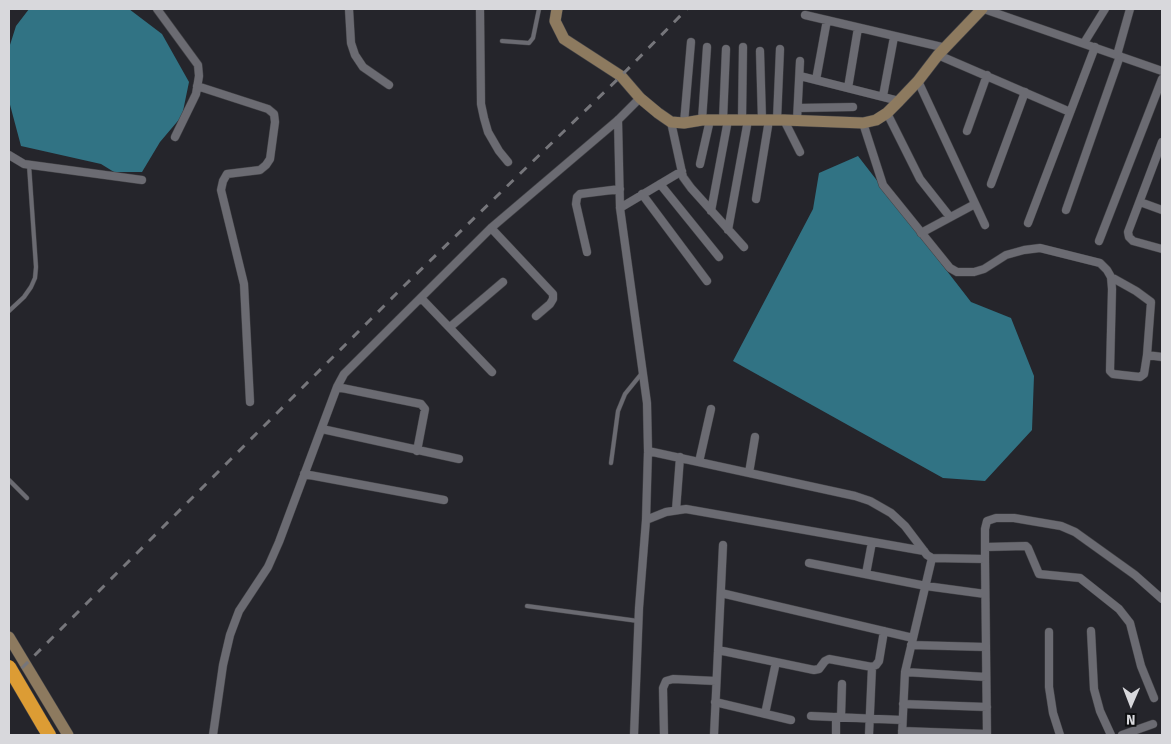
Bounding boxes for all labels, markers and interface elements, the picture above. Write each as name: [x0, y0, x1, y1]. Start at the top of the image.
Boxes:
north arrow: [1106, 679, 1156, 729]
text: N: [1126, 711, 1136, 728]

